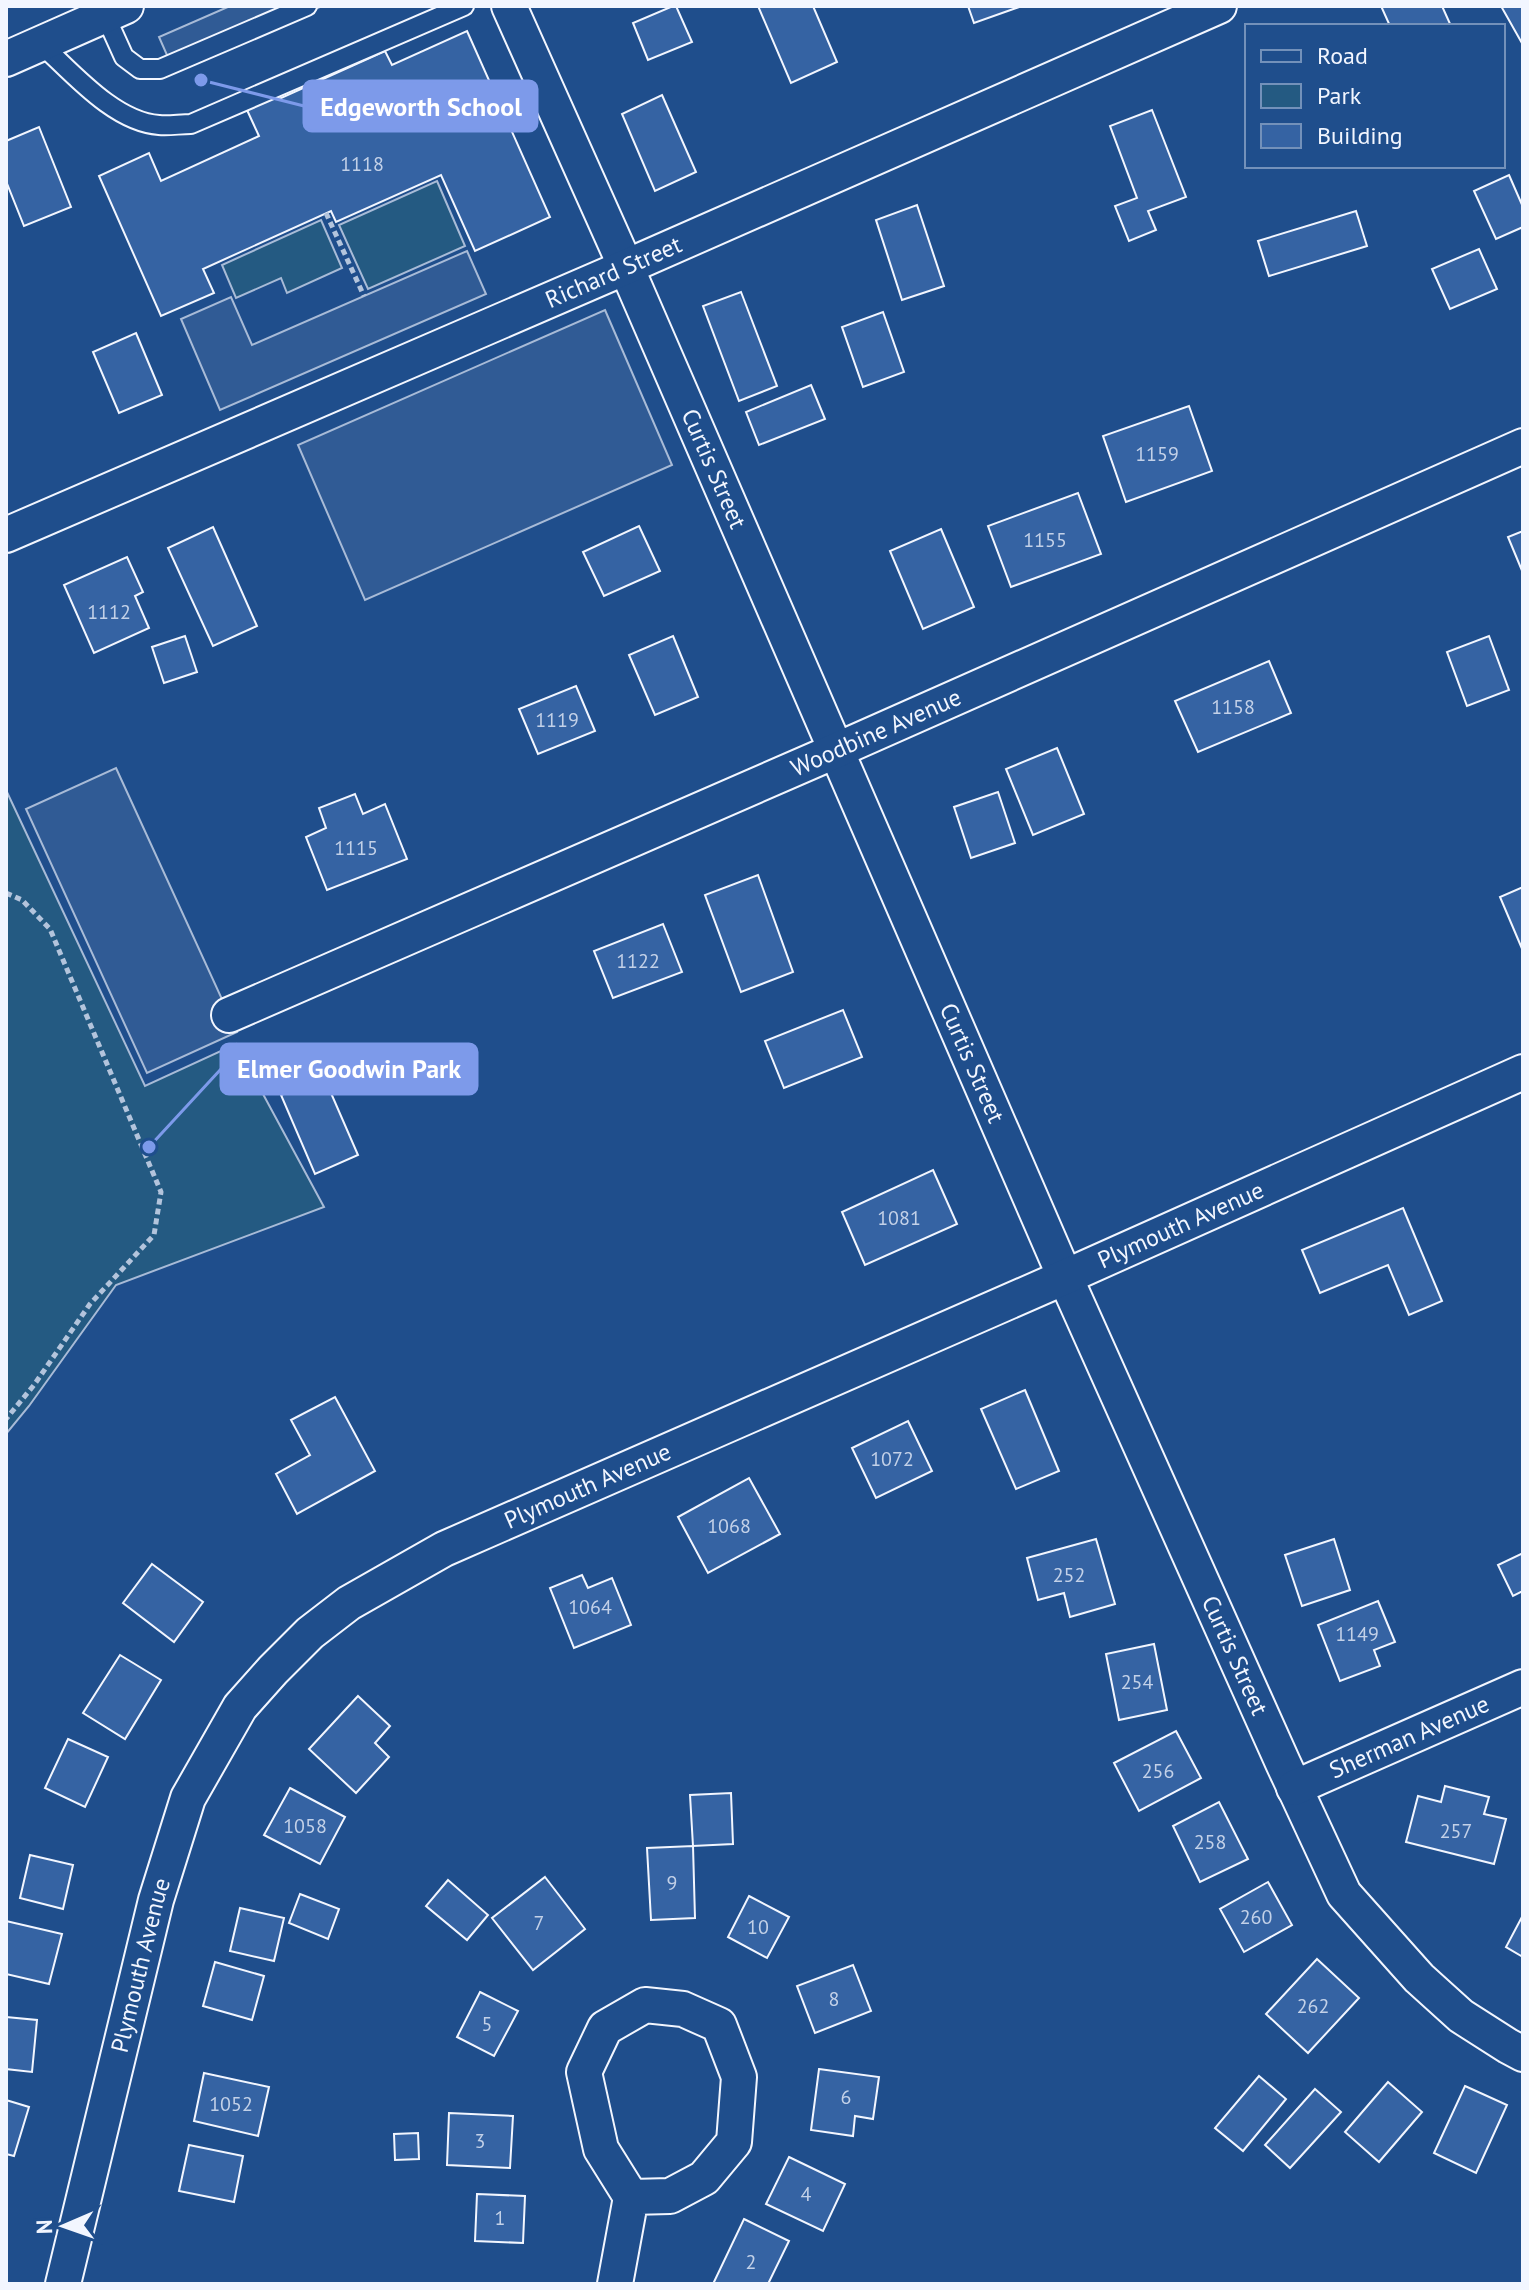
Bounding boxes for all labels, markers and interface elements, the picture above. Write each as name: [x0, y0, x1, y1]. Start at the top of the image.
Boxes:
legend: [1245, 24, 1505, 168]
text: Road: [1317, 40, 1368, 71]
text: Park: [1317, 80, 1362, 111]
callout: Edgeworth School: [304, 81, 537, 131]
text: Edgeworth School: [320, 90, 522, 123]
text: Building: [1317, 120, 1403, 151]
house number: 1118: [340, 151, 384, 177]
street label: Richard Street: [541, 228, 686, 315]
street label: Curtis Street: [675, 404, 754, 533]
house number: 1159: [1135, 441, 1179, 467]
house number: 1155: [1023, 527, 1067, 553]
house number: 1112: [87, 599, 131, 625]
street label: Woodbine Avenue: [786, 681, 966, 783]
house number: 1158: [1211, 694, 1255, 720]
house number: 1119: [535, 707, 579, 733]
house number: 1115: [334, 835, 378, 861]
house number: 1122: [616, 948, 660, 974]
street label: Curtis Street: [933, 998, 1012, 1128]
callout: Elmer Goodwin Park: [221, 1044, 477, 1094]
text: Elmer Goodwin Park: [237, 1052, 461, 1085]
street label: Plymouth Avenue: [1093, 1174, 1269, 1275]
house number: 1081: [877, 1205, 921, 1231]
street label: Plymouth Avenue: [499, 1436, 676, 1536]
house number: 1072: [870, 1446, 914, 1472]
house number: 1068: [707, 1513, 751, 1539]
house number: 252: [1053, 1562, 1085, 1588]
street label: Curtis Street: [1195, 1591, 1275, 1720]
house number: 1064: [568, 1594, 612, 1620]
house number: 1149: [1335, 1621, 1379, 1647]
house number: 254: [1121, 1669, 1153, 1695]
street label: Sherman Avenue: [1324, 1688, 1494, 1785]
house number: 256: [1142, 1758, 1174, 1784]
house number: 1058: [283, 1813, 327, 1839]
house number: 257: [1440, 1818, 1472, 1844]
house number: 258: [1194, 1829, 1226, 1855]
house number: 9: [667, 1870, 677, 1896]
street label: Plymouth Avenue: [104, 1874, 177, 2056]
house number: 260: [1240, 1904, 1272, 1930]
house number: 7: [534, 1910, 544, 1936]
house number: 10: [747, 1914, 769, 1940]
house number: 8: [829, 1986, 839, 2012]
house number: 262: [1297, 1993, 1329, 2019]
house number: 5: [482, 2011, 492, 2037]
house number: 6: [841, 2084, 851, 2110]
house number: 1052: [209, 2091, 253, 2117]
house number: 3: [475, 2128, 485, 2154]
house number: 4: [801, 2181, 812, 2207]
north arrow: [24, 2186, 104, 2266]
house number: 1: [495, 2205, 505, 2231]
text: N: [30, 2219, 58, 2234]
house number: 2: [746, 2249, 756, 2275]

